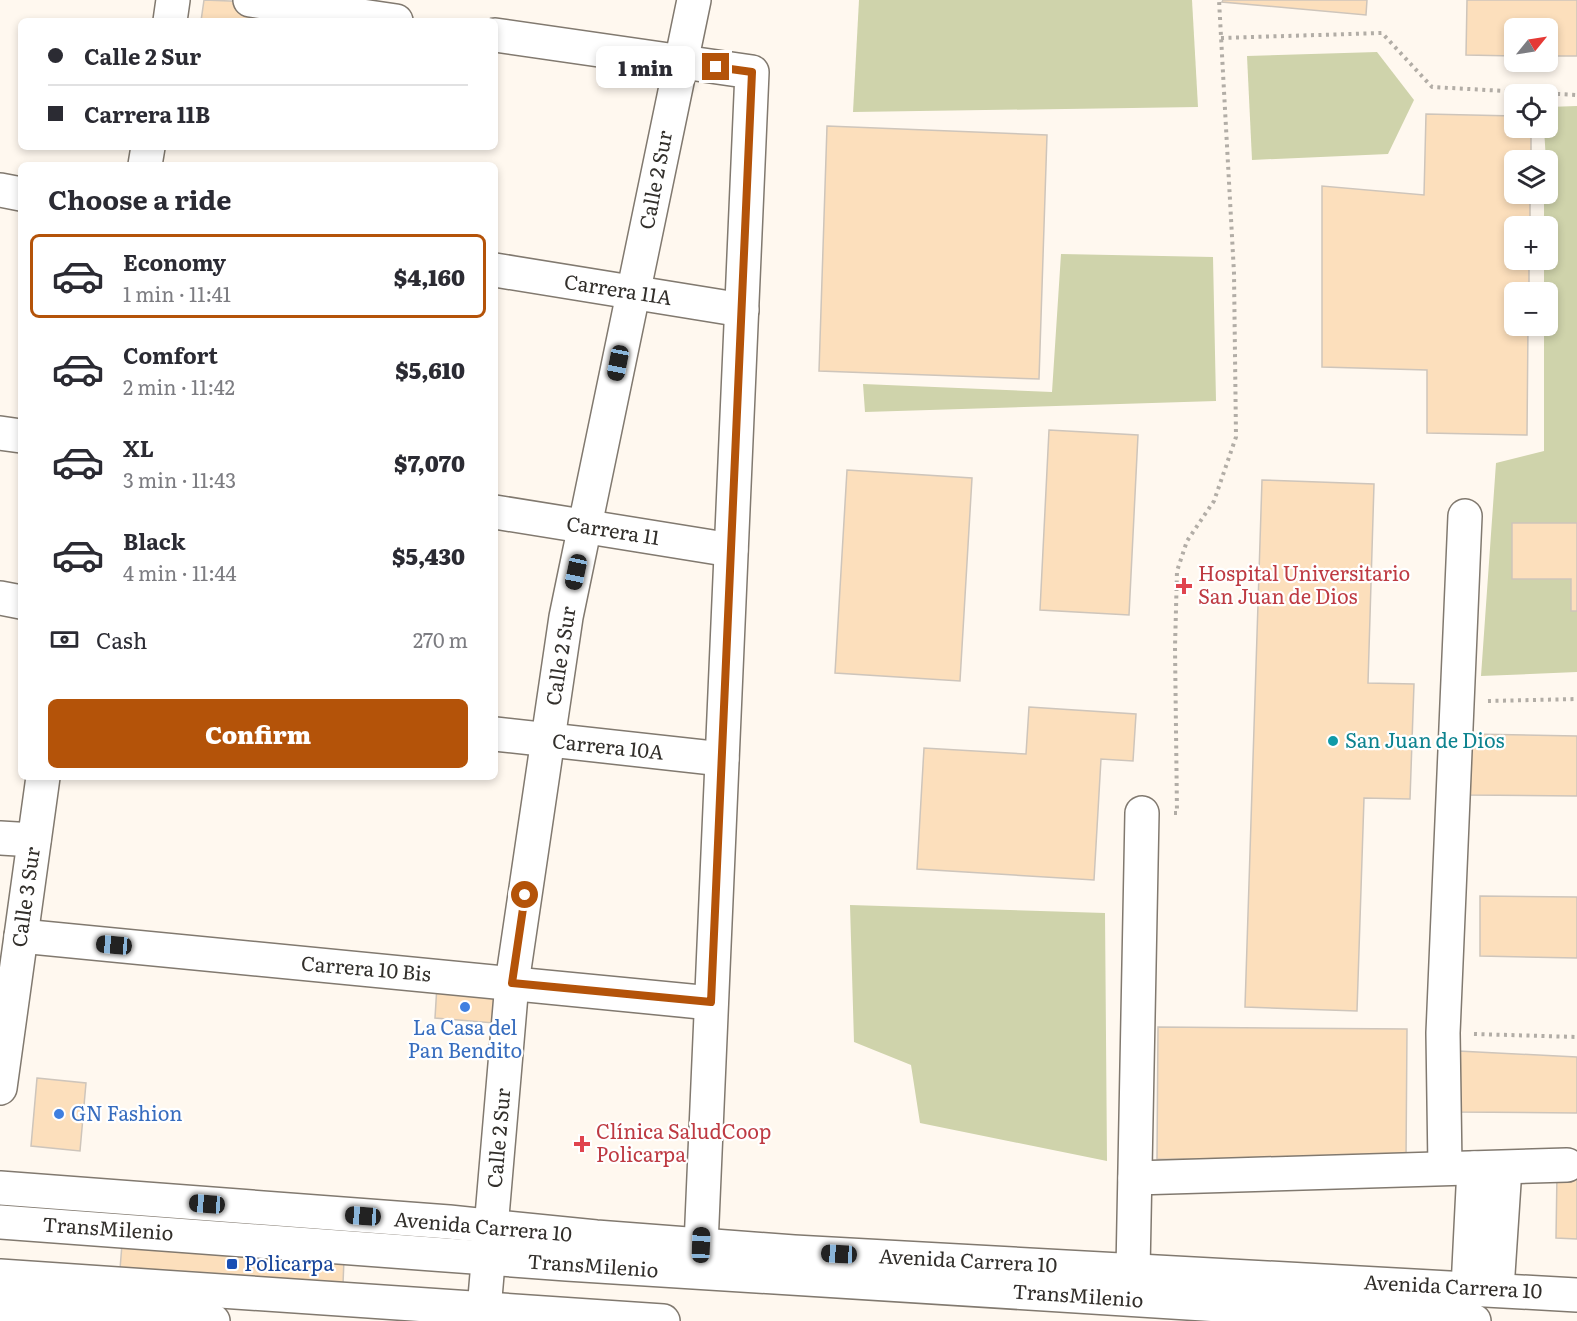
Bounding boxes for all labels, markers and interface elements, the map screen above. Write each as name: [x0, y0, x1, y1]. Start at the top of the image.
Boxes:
north arrow: [1504, 18, 1558, 72]
map controls: [1504, 18, 1558, 336]
text: Calle 2 Sur: [84, 39, 201, 72]
callout: 1 min: [596, 46, 695, 88]
text: 1 min: [618, 52, 673, 82]
route end: [702, 53, 729, 80]
button: locate: [1504, 84, 1558, 138]
text: Carrera 11B: [84, 97, 210, 130]
street label: Calle 2 Sur: [630, 127, 678, 232]
button: layers: [1504, 150, 1558, 204]
text: Choose a ride: [48, 178, 231, 218]
button: +: [1504, 216, 1558, 270]
text: Economy: [123, 245, 226, 278]
icon: car: [51, 249, 105, 303]
text: $4,160: [394, 260, 465, 293]
street label: Carrera 11A: [562, 265, 675, 311]
text: 1 min · 11:41: [123, 278, 231, 308]
button: −: [1504, 282, 1558, 336]
text: Comfort: [123, 338, 218, 371]
icon: car: [51, 342, 105, 396]
car: [606, 344, 630, 382]
text: $5,610: [395, 353, 465, 386]
text: 2 min · 11:42: [123, 371, 235, 401]
text: XL: [123, 431, 154, 464]
icon: car: [51, 435, 105, 489]
text: $7,070: [394, 446, 465, 479]
text: 3 min · 11:43: [123, 464, 236, 494]
street label: Carrera 11: [565, 507, 662, 551]
text: Black: [123, 524, 185, 557]
icon: car: [51, 528, 105, 582]
text: $5,430: [392, 539, 465, 572]
car: [563, 553, 589, 591]
text: 4 min · 11:44: [123, 557, 237, 587]
place label: Hospital Universitario San Juan de Dios: [1198, 557, 1410, 610]
marker: Hospital Universitario San Juan de Dios: [1175, 577, 1193, 595]
street label: Calle 2 Sur: [536, 603, 582, 708]
icon: cash: [48, 623, 81, 656]
text: Cash: [96, 623, 147, 656]
text: 270 m: [413, 624, 468, 654]
button: Confirm: [48, 699, 468, 768]
street label: Carrera 10A: [551, 724, 666, 766]
place label: San Juan de Dios: [1345, 724, 1504, 754]
marker: San Juan de Dios: [1326, 734, 1340, 748]
street label: Calle 3 Sur: [2, 844, 46, 949]
route start: [511, 881, 538, 908]
car: [95, 934, 133, 956]
street label: Carrera 10 Bis: [300, 946, 432, 988]
marker: La Casa del Pan Bendito: [458, 1000, 472, 1014]
place label: La Casa del Pan Bendito: [408, 1011, 522, 1064]
street label: Calle 2 Sur: [478, 1086, 516, 1189]
place label: GN Fashion: [71, 1097, 183, 1127]
marker: GN Fashion: [52, 1107, 66, 1121]
place label: Clínica SaludCoop Policarpa: [596, 1115, 771, 1168]
marker: Clínica SaludCoop Policarpa: [573, 1135, 591, 1153]
car: [188, 1194, 226, 1214]
street label: Avenida Carrera 10: [393, 1202, 573, 1248]
car: [344, 1206, 382, 1226]
street label: TransMilenio: [42, 1207, 175, 1247]
car: [691, 1227, 711, 1263]
street label: Avenida Carrera 10: [878, 1239, 1058, 1279]
street label: TransMilenio: [527, 1244, 660, 1284]
car: [821, 1244, 857, 1264]
place label: Policarpa: [244, 1247, 334, 1277]
marker: Policarpa: [225, 1257, 239, 1271]
street label: Avenida Carrera 10: [1363, 1265, 1543, 1305]
street label: TransMilenio: [1012, 1274, 1145, 1314]

